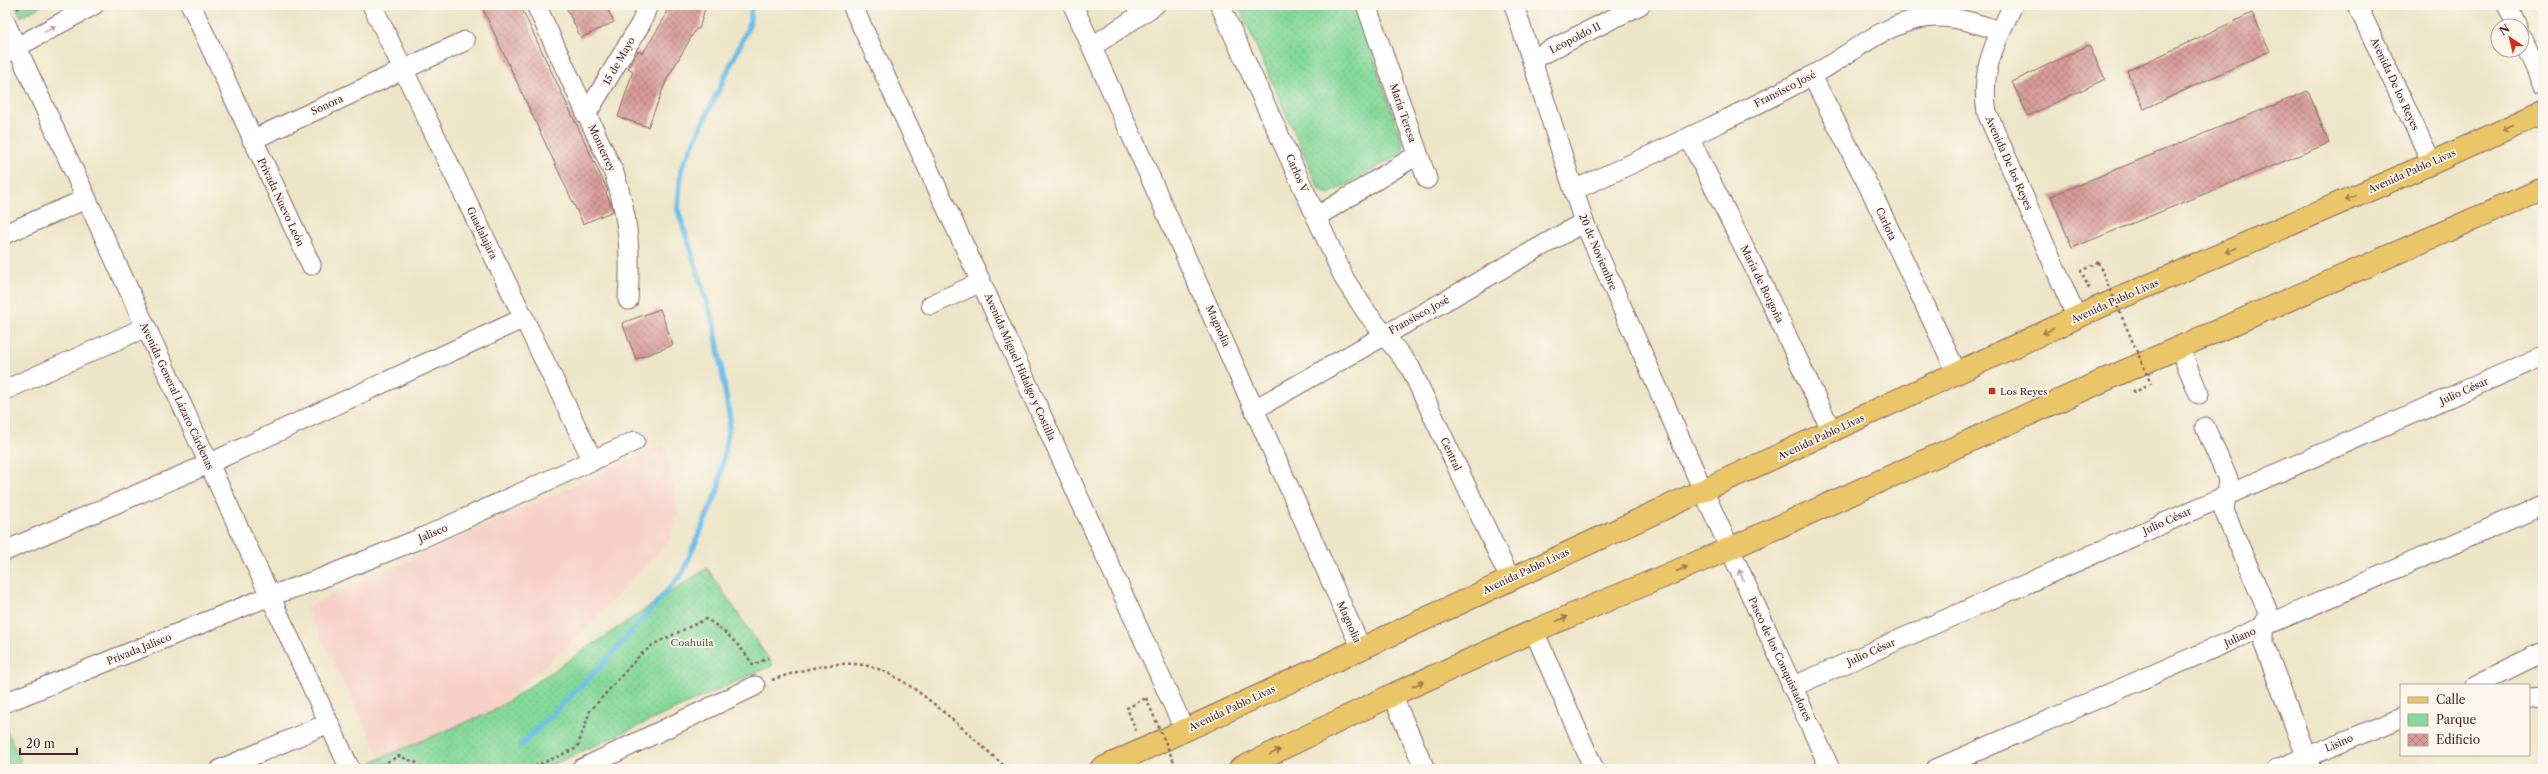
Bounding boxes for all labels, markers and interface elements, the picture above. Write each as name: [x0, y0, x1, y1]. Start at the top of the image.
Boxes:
north arrow: [2490, 18, 2530, 58]
street label: Leopoldo II: [1547, 19, 1603, 56]
text: N: [2496, 21, 2513, 38]
one-way arrow: [44, 24, 56, 32]
street label: 15 de Mayo: [600, 35, 638, 87]
street label: Avenida De los Reyes: [2367, 35, 2422, 133]
street label: Fransisco José: [1752, 68, 1818, 110]
street label: María Teresa: [1387, 82, 1419, 145]
street label: Sonora: [309, 92, 346, 118]
street label: Avenida De los Reyes: [1982, 113, 2036, 212]
street label: Monterrey: [585, 122, 619, 174]
one-way arrow: [2502, 125, 2514, 132]
street label: Avenida Pablo Livas: [2365, 146, 2458, 197]
street label: Carlos V: [1283, 152, 1311, 195]
street label: Privada Nuevo León: [255, 156, 308, 249]
one-way arrow: [2345, 195, 2357, 202]
street label: Guadalajara: [464, 205, 501, 262]
street label: Carlota: [1873, 205, 1900, 243]
street label: 20 de Noviembre: [1576, 212, 1620, 293]
street label: María de Borgoña: [1738, 243, 1787, 326]
one-way arrow: [2225, 246, 2237, 254]
street label: Avenida Pablo Livas: [2068, 276, 2161, 327]
street label: Avenida Miguel Hidalgo y Costilla: [981, 290, 1059, 443]
street label: Fransisco José: [1386, 293, 1452, 337]
street label: Magnolia: [1203, 303, 1233, 350]
street label: Avenida General Lázaro Cárdenas: [137, 319, 217, 472]
one-way arrow: [2043, 328, 2055, 335]
street label: Julio César: [2436, 374, 2491, 408]
place label: Los Reyes: [2000, 385, 2048, 398]
marker: Los Reyes: [1987, 386, 1997, 396]
street label: Avenida Pablo Livas: [1775, 411, 1867, 463]
street label: Central: [1438, 435, 1464, 473]
street label: Julio César: [2139, 504, 2194, 538]
street label: Jalisco: [415, 521, 450, 546]
street label: Avenida Pablo Livas: [1480, 545, 1572, 597]
one-way arrow: [1675, 565, 1687, 572]
one-way arrow: [1737, 569, 1744, 581]
street label: Paseo de los Conquistadores: [1745, 595, 1815, 723]
street label: Magnolia: [1334, 599, 1364, 646]
one-way arrow: [1555, 615, 1567, 623]
street label: Juliano: [2220, 624, 2258, 651]
street label: Privada Jalisco: [105, 630, 173, 668]
street label: Julio César: [1843, 635, 1898, 669]
park label: Coahuila: [671, 636, 714, 649]
one-way arrow: [1411, 680, 1423, 687]
street label: Avenida Pablo Livas: [1186, 682, 1278, 734]
legend: [2400, 684, 2530, 756]
text: Calle: [2436, 692, 2466, 707]
text: Parque: [2436, 712, 2477, 727]
scale bar: [20, 730, 77, 756]
street label: Lisino: [2323, 731, 2355, 755]
text: Edificio: [2436, 732, 2480, 747]
text: 20 m: [26, 736, 55, 751]
one-way arrow: [1269, 748, 1281, 755]

